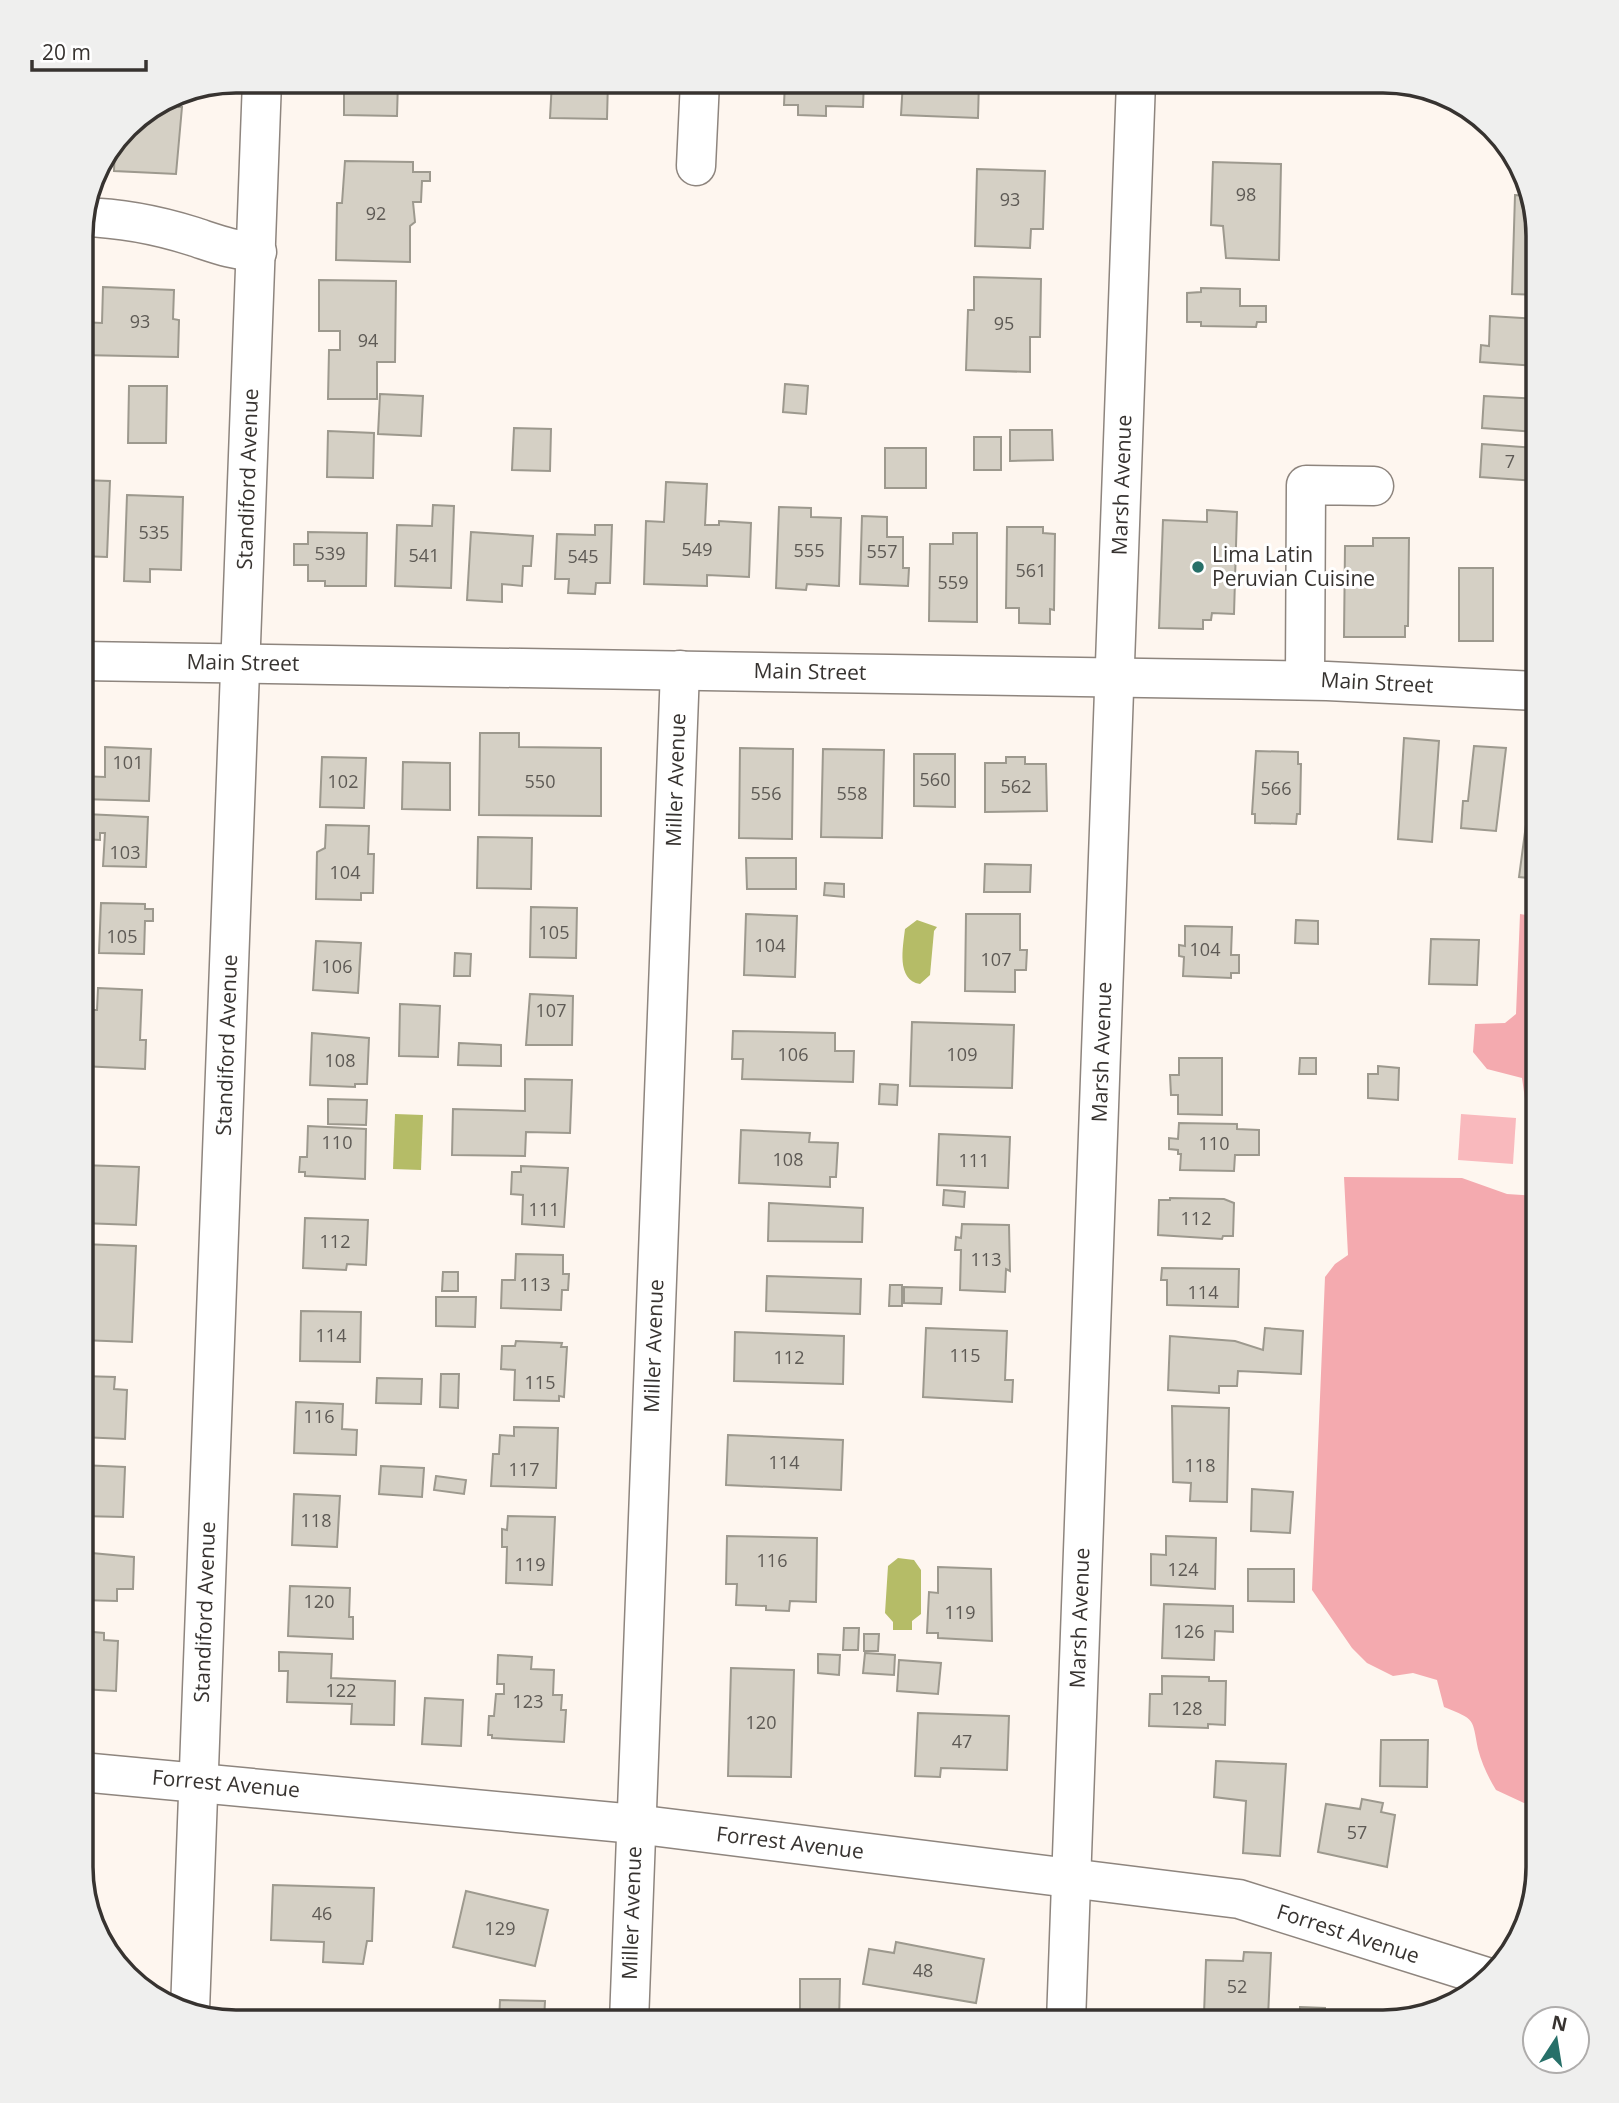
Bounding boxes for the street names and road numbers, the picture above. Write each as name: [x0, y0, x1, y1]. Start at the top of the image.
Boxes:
street label: Standiford Avenue: [230, 388, 264, 570]
street label: Marsh Avenue: [1105, 414, 1137, 556]
street label: Main Street: [186, 647, 300, 677]
street label: Main Street: [753, 656, 867, 686]
street label: Main Street: [1320, 665, 1434, 699]
street label: Miller Avenue: [659, 713, 691, 847]
street label: Standiford Avenue: [209, 954, 243, 1136]
street label: Marsh Avenue: [1085, 981, 1117, 1123]
street label: Miller Avenue: [637, 1279, 669, 1413]
street label: Standiford Avenue: [187, 1521, 221, 1703]
street label: Marsh Avenue: [1063, 1547, 1095, 1689]
street label: Forrest Avenue: [151, 1763, 301, 1803]
street label: Forrest Avenue: [715, 1819, 866, 1865]
street label: Miller Avenue: [615, 1846, 647, 1980]
street label: Forrest Avenue: [1273, 1897, 1423, 1969]

